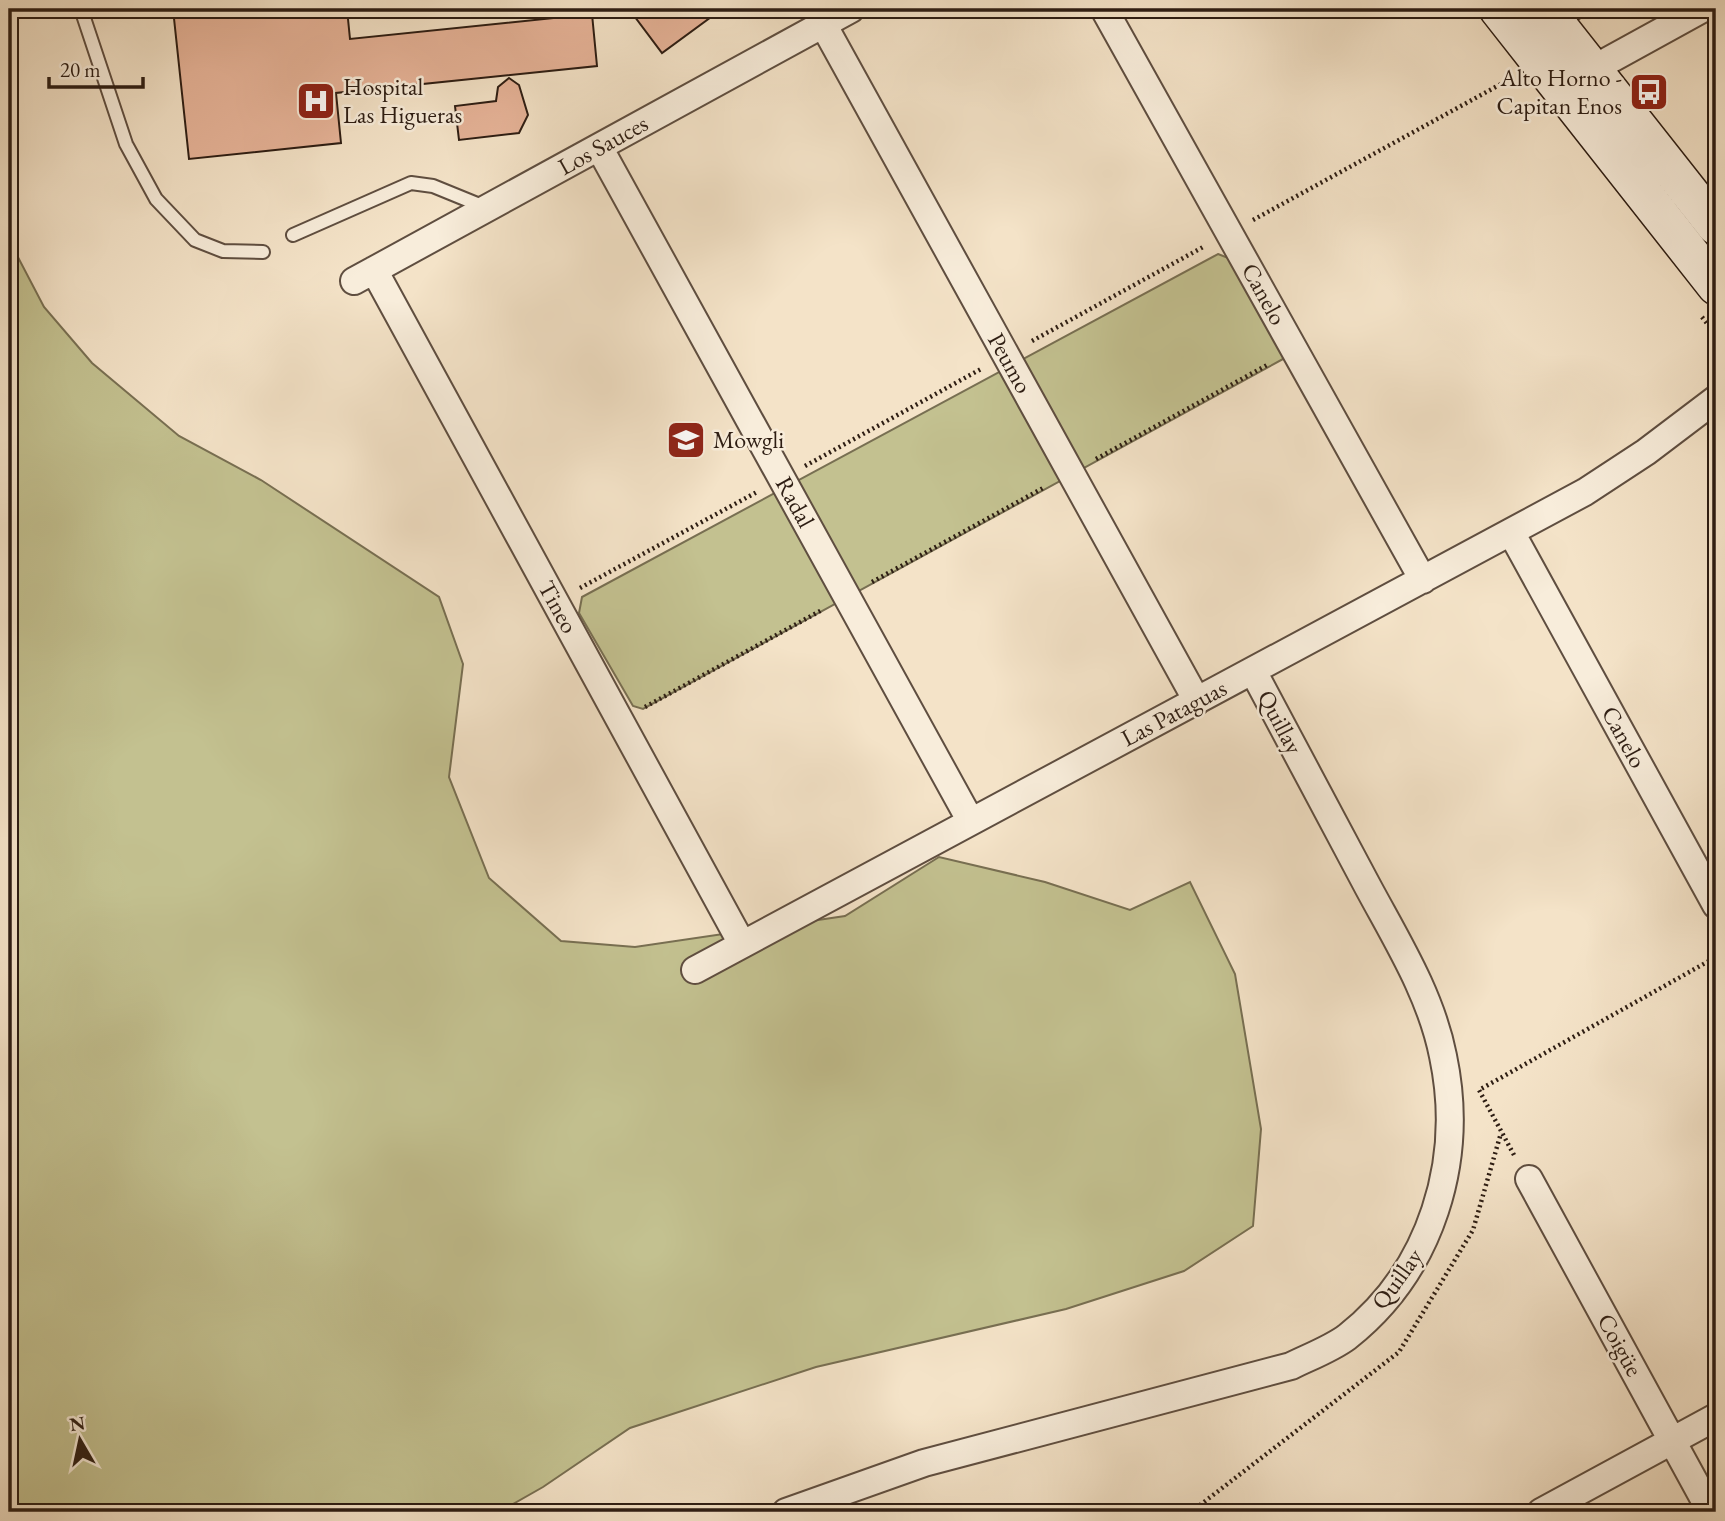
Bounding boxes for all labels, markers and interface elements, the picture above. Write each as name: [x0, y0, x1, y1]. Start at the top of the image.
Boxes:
scale bar: [49, 46, 144, 90]
text: 20 m: [60, 56, 101, 83]
place label: Alto Horno - Capitan Enos: [1497, 62, 1622, 121]
place label: Hospital Las Higueras: [343, 71, 462, 130]
bus stop icon: Alto Horno - Capitan Enos: [1628, 71, 1670, 113]
hospital icon: Hospital Las Higueras: [295, 80, 337, 122]
street label: Los Sauces: [552, 107, 653, 182]
street label: Canelo: [1235, 257, 1294, 330]
street label: Peumo: [981, 327, 1040, 399]
school or university icon: Mowgli: [665, 419, 707, 461]
place label: Mowgli: [713, 424, 784, 455]
street label: Radal: [769, 471, 822, 533]
street label: Tineo: [531, 575, 586, 639]
street label: Las Pataguas: [1116, 672, 1232, 753]
street label: Quillay: [1251, 684, 1310, 760]
street label: Canelo: [1595, 700, 1654, 773]
street label: Quillay: [1364, 1242, 1429, 1315]
street label: Coigüe: [1591, 1308, 1650, 1382]
north arrow: [46, 1406, 116, 1476]
text: N: [68, 1410, 88, 1437]

